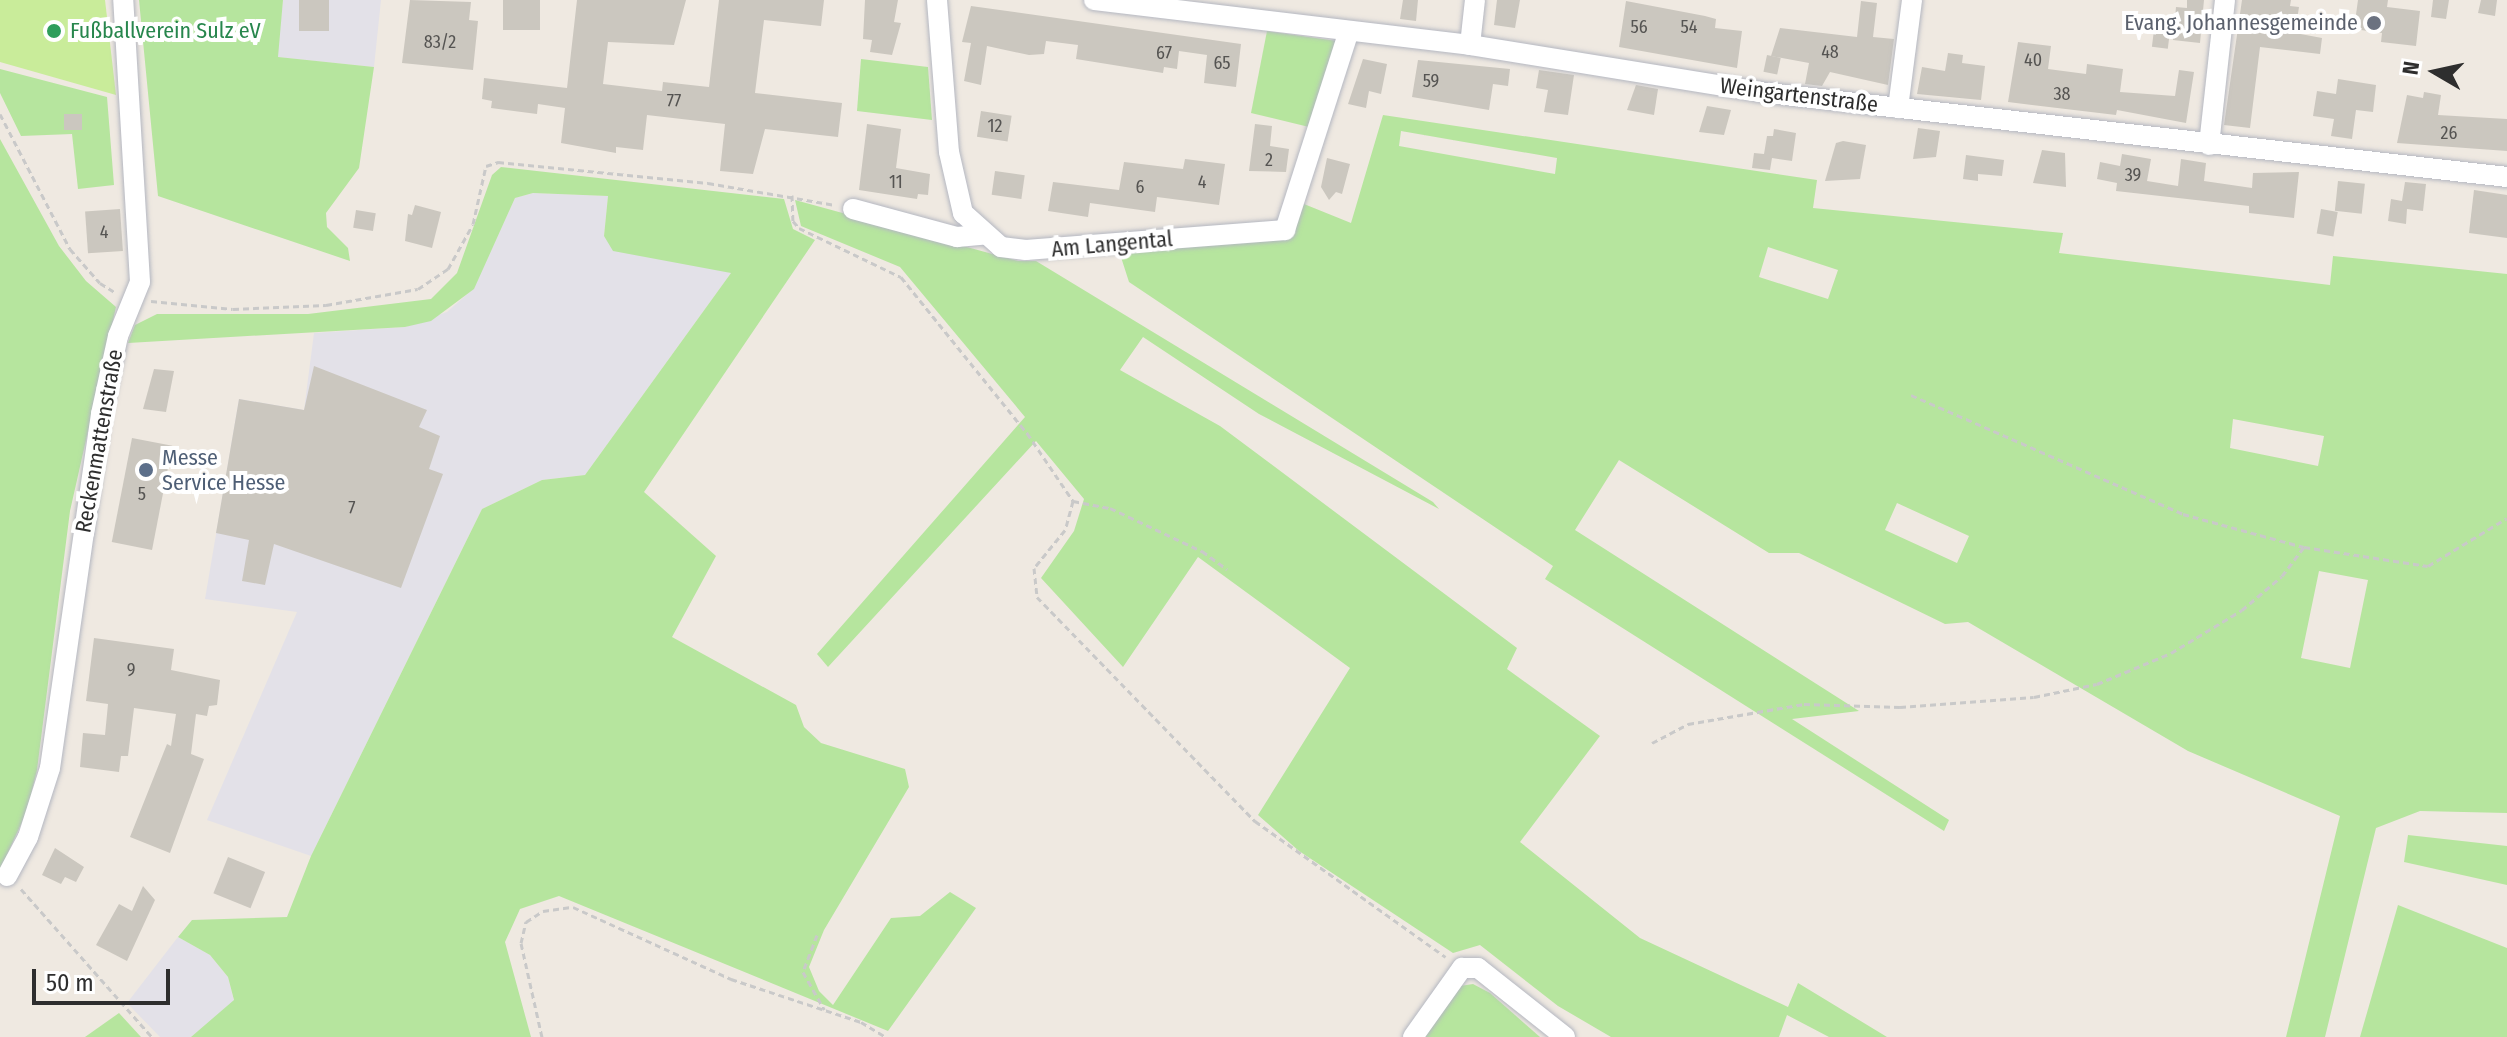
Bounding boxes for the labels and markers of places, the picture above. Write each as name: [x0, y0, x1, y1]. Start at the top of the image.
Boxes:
place label: Evang. Johannesgemeinde: [2124, 10, 2358, 36]
marker: Evang. Johannesgemeinde: [2365, 14, 2383, 32]
place label: Fußballverein Sulz eV: [70, 18, 261, 44]
marker: Fußballverein Sulz eV: [45, 22, 63, 40]
place label: Messe Service Hesse: [162, 444, 285, 496]
marker: Messe Service Hesse: [137, 461, 155, 479]

